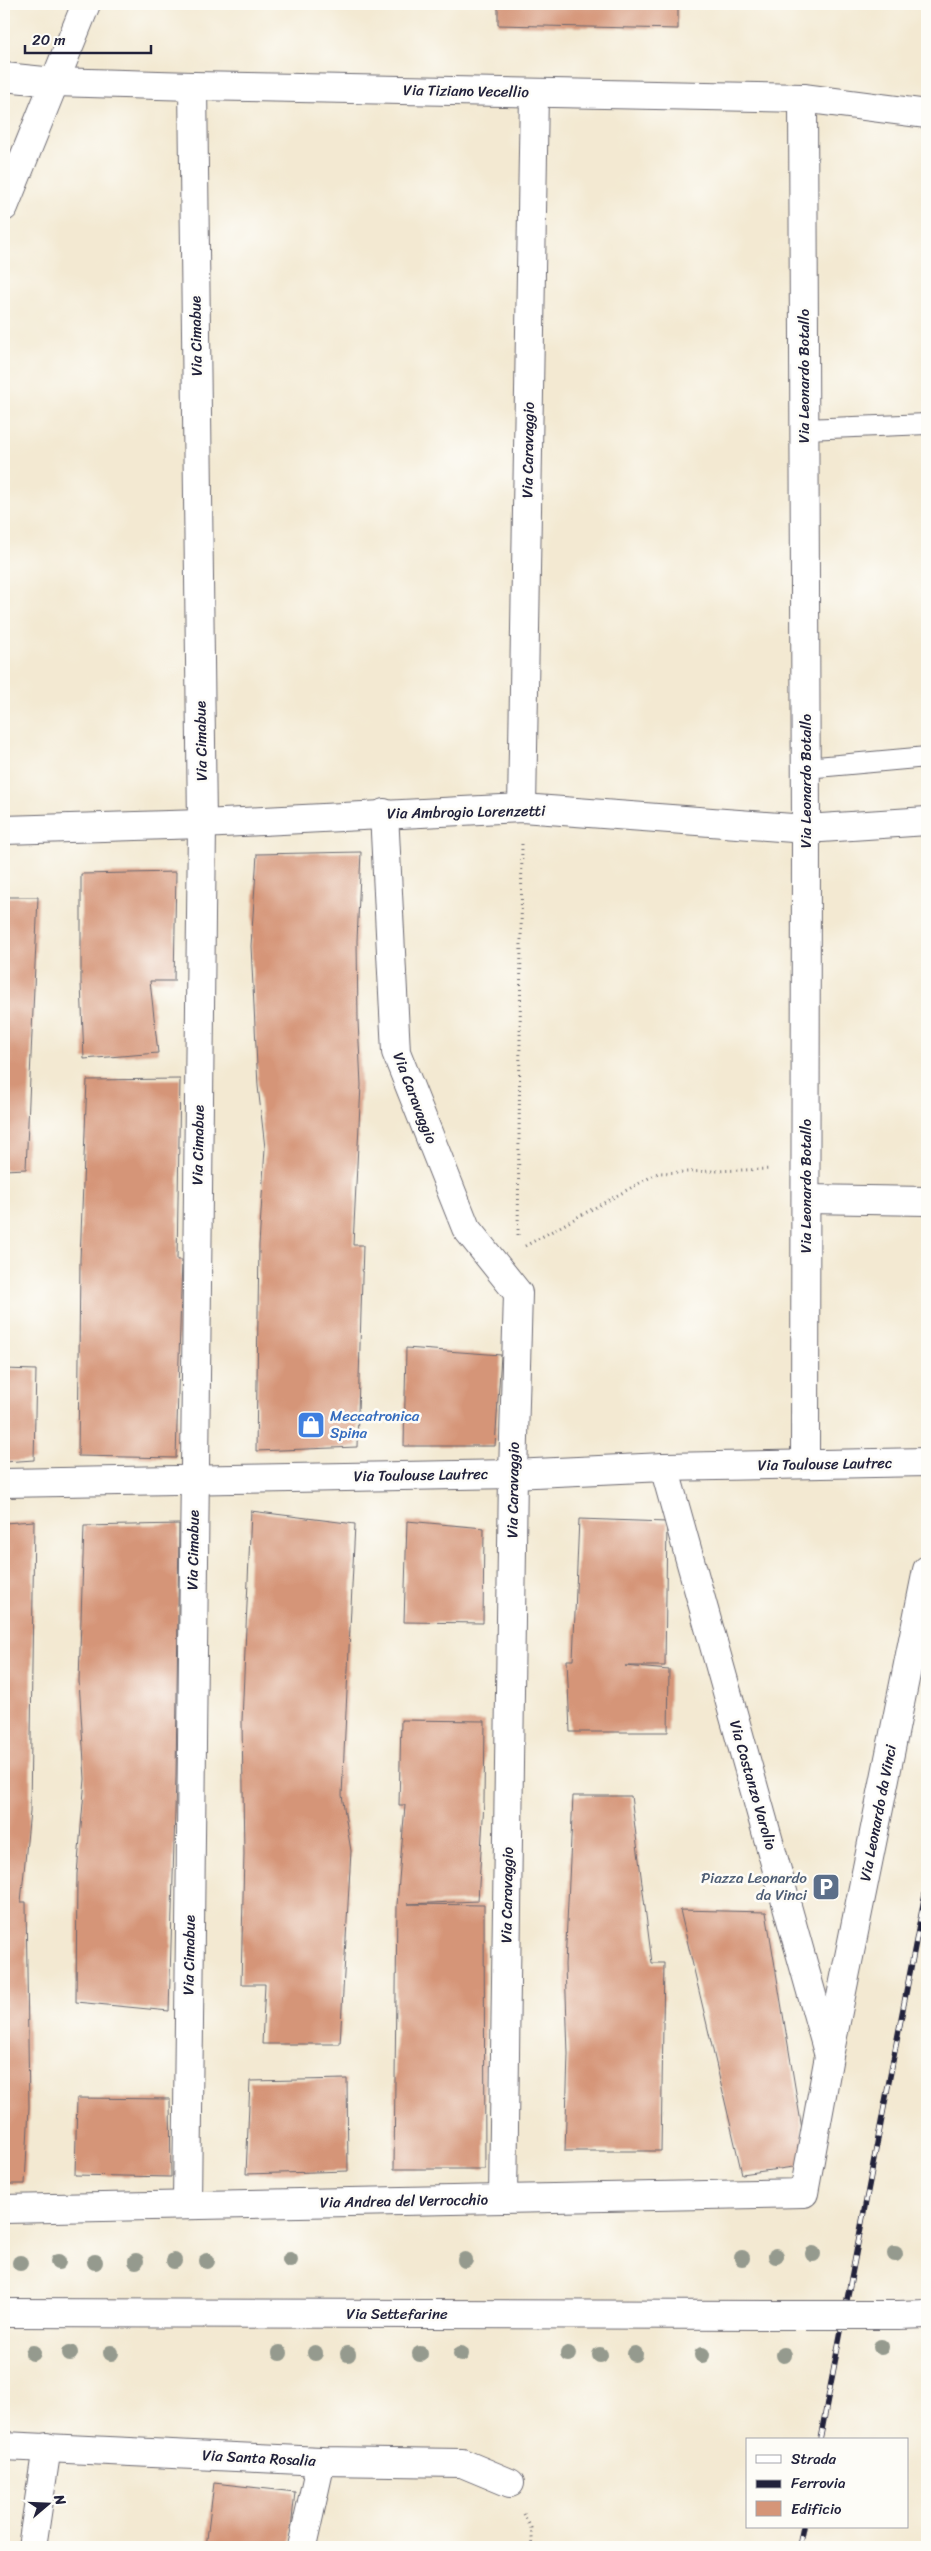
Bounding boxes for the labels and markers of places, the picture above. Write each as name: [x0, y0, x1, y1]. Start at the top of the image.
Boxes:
place label: Meccatronica Spina: [330, 1403, 420, 1446]
shop icon: Meccatronica Spina: [296, 1410, 326, 1440]
place label: Piazza Leonardo da Vinci: [701, 1865, 808, 1908]
parking icon: Piazza Leonardo da Vinci: [811, 1872, 841, 1902]

